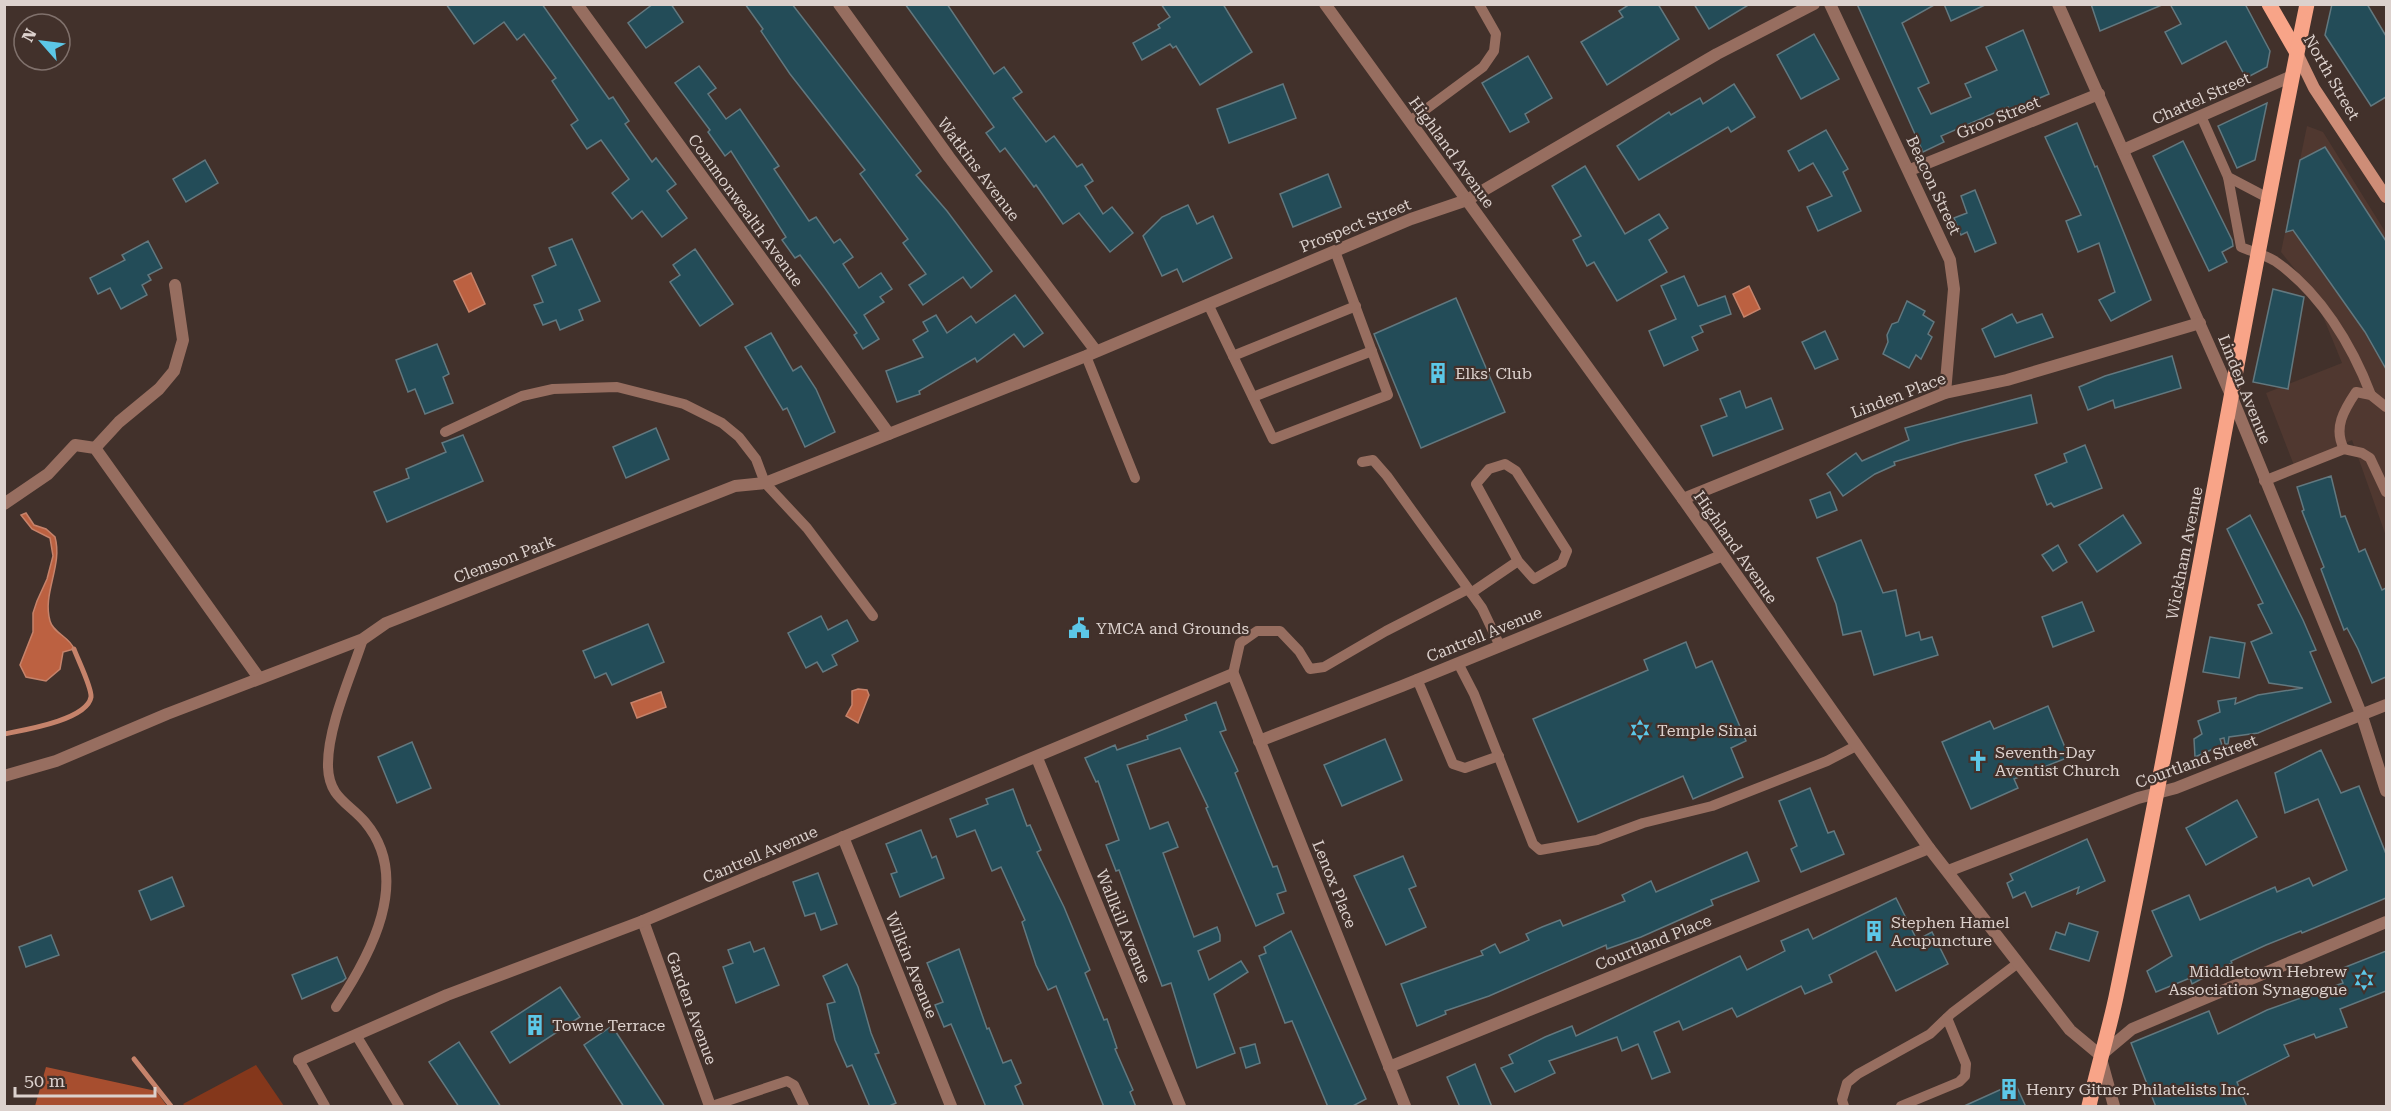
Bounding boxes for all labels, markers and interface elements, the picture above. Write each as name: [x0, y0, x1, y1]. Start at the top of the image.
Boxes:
north arrow: [12, 12, 72, 72]
text: N: [18, 25, 40, 45]
street label: North Street: [2299, 31, 2364, 123]
street label: Chattel Street: [2149, 68, 2253, 129]
street label: Groo Street: [1954, 92, 2043, 143]
street label: Highland Avenue: [1405, 93, 1499, 212]
street label: Watkins Avenue: [934, 114, 1024, 225]
street label: Commonwealth Avenue: [684, 130, 807, 290]
street label: Beacon Street: [1902, 133, 1965, 238]
street label: Prospect Street: [1297, 194, 1414, 256]
street label: Linden Avenue: [2214, 332, 2275, 447]
building icon: Elks' Club: [1426, 361, 1450, 385]
place label: Elks' Club: [1455, 364, 1532, 383]
street label: Linden Place: [1848, 369, 1949, 422]
street label: Wickham Avenue: [2162, 485, 2207, 621]
street label: Highland Avenue: [1690, 487, 1782, 607]
street label: Clemson Park: [451, 531, 557, 587]
street label: Cantrell Avenue: [1424, 603, 1545, 666]
public building icon: YMCA and Grounds: [1067, 616, 1091, 640]
place label: YMCA and Grounds: [1096, 619, 1250, 638]
synagogue icon: Temple Sinai: [1628, 718, 1652, 742]
place label: Temple Sinai: [1657, 721, 1757, 740]
street label: Courtland Street: [2133, 731, 2260, 792]
place label: Seventh-Day Aventist Church: [1995, 743, 2120, 780]
church icon: Seventh-Day Aventist Church: [1966, 749, 1990, 773]
street label: Cantrell Avenue: [700, 822, 821, 887]
street label: Lenox Place: [1308, 837, 1361, 931]
street label: Wallkill Avenue: [1092, 867, 1155, 986]
street label: Wilkin Avenue: [882, 909, 942, 1021]
street label: Courtland Place: [1592, 910, 1714, 974]
place label: Stephen Hamel Acupuncture: [1891, 913, 2009, 950]
building icon: Stephen Hamel Acupuncture: [1862, 919, 1886, 943]
street label: Garden Avenue: [662, 949, 721, 1067]
place label: Middletown Hebrew Association Synagogue: [2168, 962, 2348, 999]
synagogue icon: Middletown Hebrew Association Synagogue: [2352, 968, 2376, 992]
building icon: Towne Terrace: [523, 1013, 547, 1037]
place label: Towne Terrace: [552, 1016, 665, 1035]
scale bar: [15, 1060, 154, 1098]
text: 50 m: [24, 1070, 65, 1091]
building icon: Henry Gitner Philatelists Inc.: [1997, 1077, 2021, 1101]
place label: Henry Gitner Philatelists Inc.: [2026, 1080, 2250, 1099]

